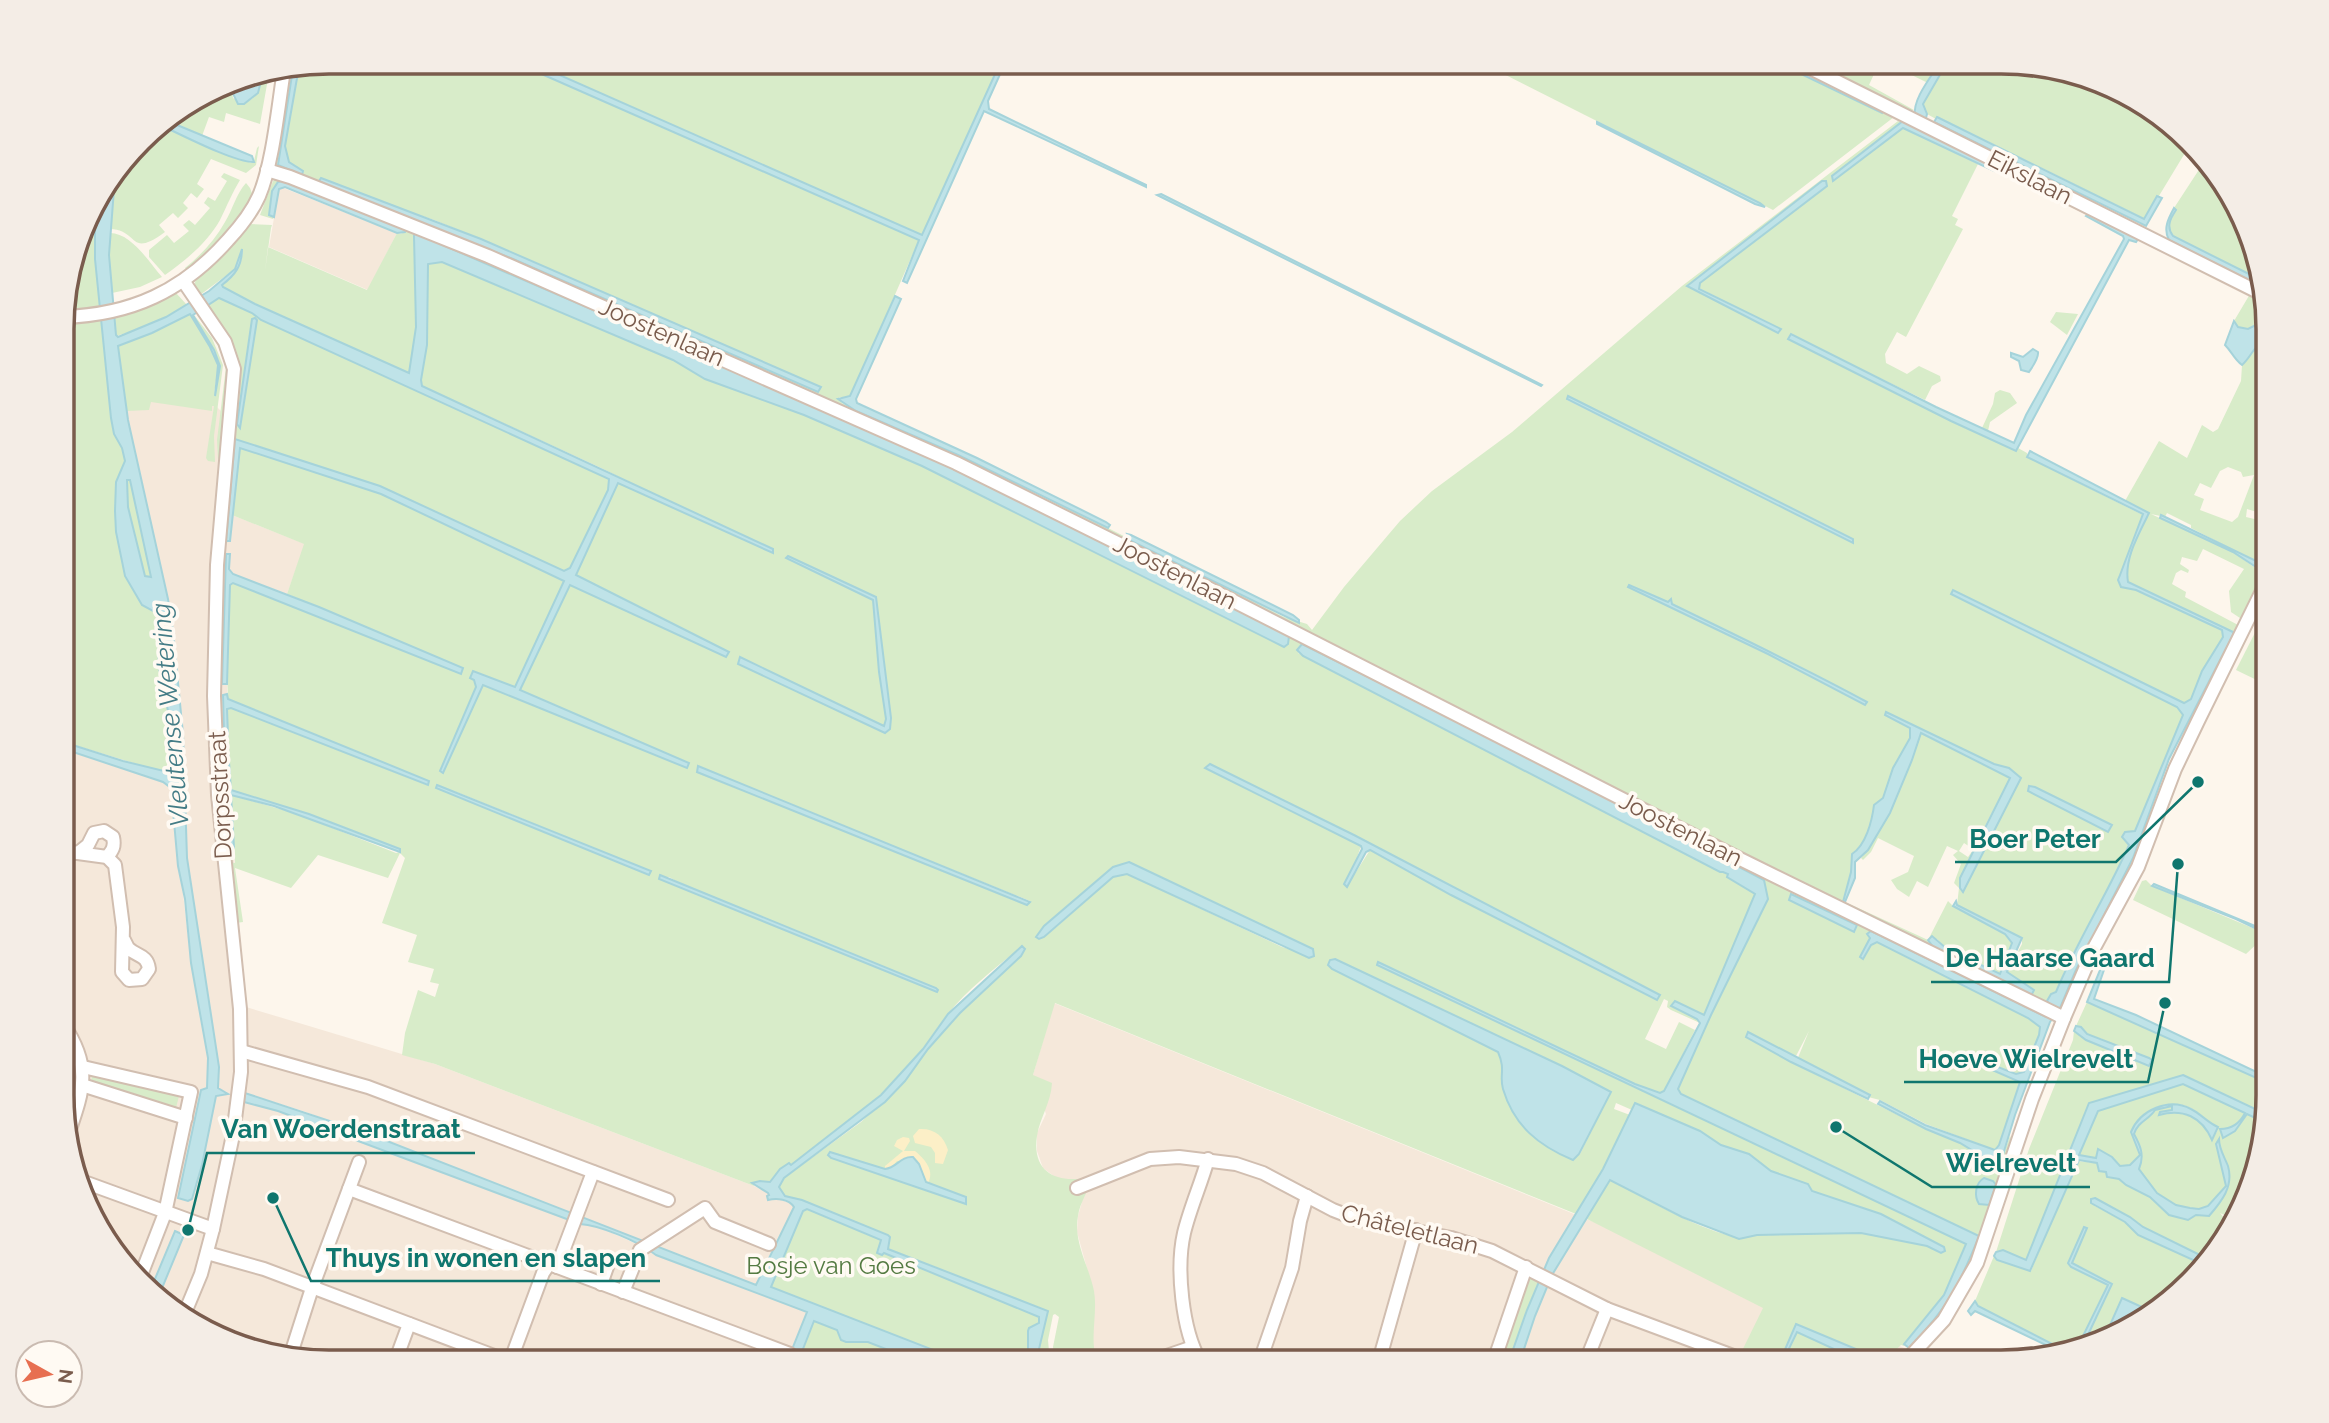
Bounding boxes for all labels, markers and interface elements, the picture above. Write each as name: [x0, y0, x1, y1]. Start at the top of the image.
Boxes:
street label: Eikslaan: [1983, 143, 2077, 211]
street label: Joostenlaan: [595, 291, 729, 373]
street label: Joostenlaan: [1109, 529, 1241, 615]
water label: Vleutense Wetering: [145, 602, 195, 828]
street label: Dorpsstraat: [202, 730, 238, 860]
street label: Joostenlaan: [1615, 786, 1747, 872]
callout: Boer Peter: [1955, 815, 2116, 862]
text: Boer Peter: [1969, 824, 2101, 854]
callout: De Haarse Gaard: [1931, 935, 2169, 982]
text: De Haarse Gaard: [1945, 943, 2155, 973]
callout: Hoeve Wielrevelt: [1904, 1035, 2148, 1082]
text: Hoeve Wielrevelt: [1918, 1044, 2134, 1074]
callout: Van Woerdenstraat: [207, 1106, 475, 1153]
text: Van Woerdenstraat: [221, 1114, 461, 1144]
callout: Wielrevelt: [1932, 1140, 2090, 1187]
text: Wielrevelt: [1946, 1148, 2076, 1178]
street label: Châteletlaan: [1338, 1198, 1482, 1260]
callout: Thuys in wonen en slapen: [311, 1234, 660, 1281]
text: Thuys in wonen en slapen: [326, 1243, 646, 1273]
park label: Bosje van Goes: [746, 1251, 916, 1280]
north arrow: [14, 1339, 84, 1409]
text: N: [54, 1368, 78, 1385]

